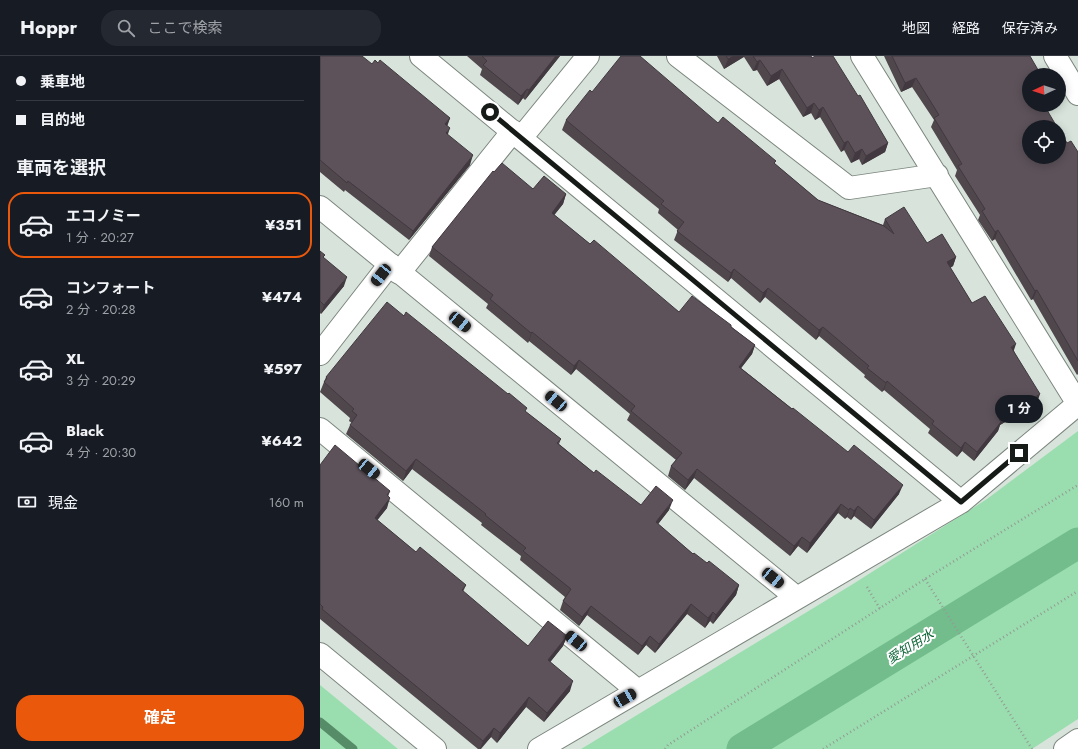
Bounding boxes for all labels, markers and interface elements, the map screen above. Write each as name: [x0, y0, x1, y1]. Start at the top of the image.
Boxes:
search box: [101, 10, 381, 46]
text: Hoppr: [20, 14, 77, 41]
icon: search: [115, 17, 137, 39]
text: ここで検索: [147, 17, 222, 39]
text: 地図: [902, 18, 930, 38]
text: 経路: [952, 18, 980, 38]
text: 保存済み: [1002, 18, 1058, 38]
north arrow: [1022, 68, 1066, 112]
map controls: [1022, 68, 1066, 164]
text: 乗車地: [40, 71, 85, 93]
route start: [481, 103, 499, 121]
text: 目的地: [40, 109, 85, 131]
button: locate: [1022, 120, 1066, 164]
text: 車両を選択: [16, 155, 106, 181]
text: エコノミー: [66, 205, 141, 227]
icon: car: [18, 207, 54, 243]
text: ¥351: [265, 214, 302, 236]
text: 1 分 · 20:27: [66, 228, 134, 247]
car: [369, 262, 393, 288]
text: コンフォート: [66, 277, 156, 299]
icon: car: [18, 279, 54, 315]
text: ¥474: [262, 286, 302, 308]
text: 2 分 · 20:28: [66, 300, 136, 319]
car: [447, 310, 473, 334]
text: XL: [66, 348, 84, 370]
icon: car: [18, 351, 54, 387]
text: ¥597: [264, 358, 302, 380]
text: 3 分 · 20:29: [66, 371, 136, 390]
car: [543, 389, 569, 413]
callout: 1 分: [995, 395, 1043, 423]
text: 1 分: [1007, 399, 1031, 418]
text: Black: [66, 420, 104, 442]
icon: car: [18, 423, 54, 459]
text: ¥642: [262, 430, 302, 452]
text: 4 分 · 20:30: [66, 443, 136, 462]
route end: [1010, 444, 1028, 462]
car: [356, 457, 382, 481]
icon: cash: [16, 491, 38, 513]
text: 現金: [48, 492, 78, 514]
text: 160 m: [269, 493, 304, 512]
car: [760, 566, 786, 590]
water label: 愛知用水: [883, 624, 939, 668]
car: [563, 629, 589, 653]
car: [612, 687, 638, 709]
button: 確定: [16, 695, 304, 741]

